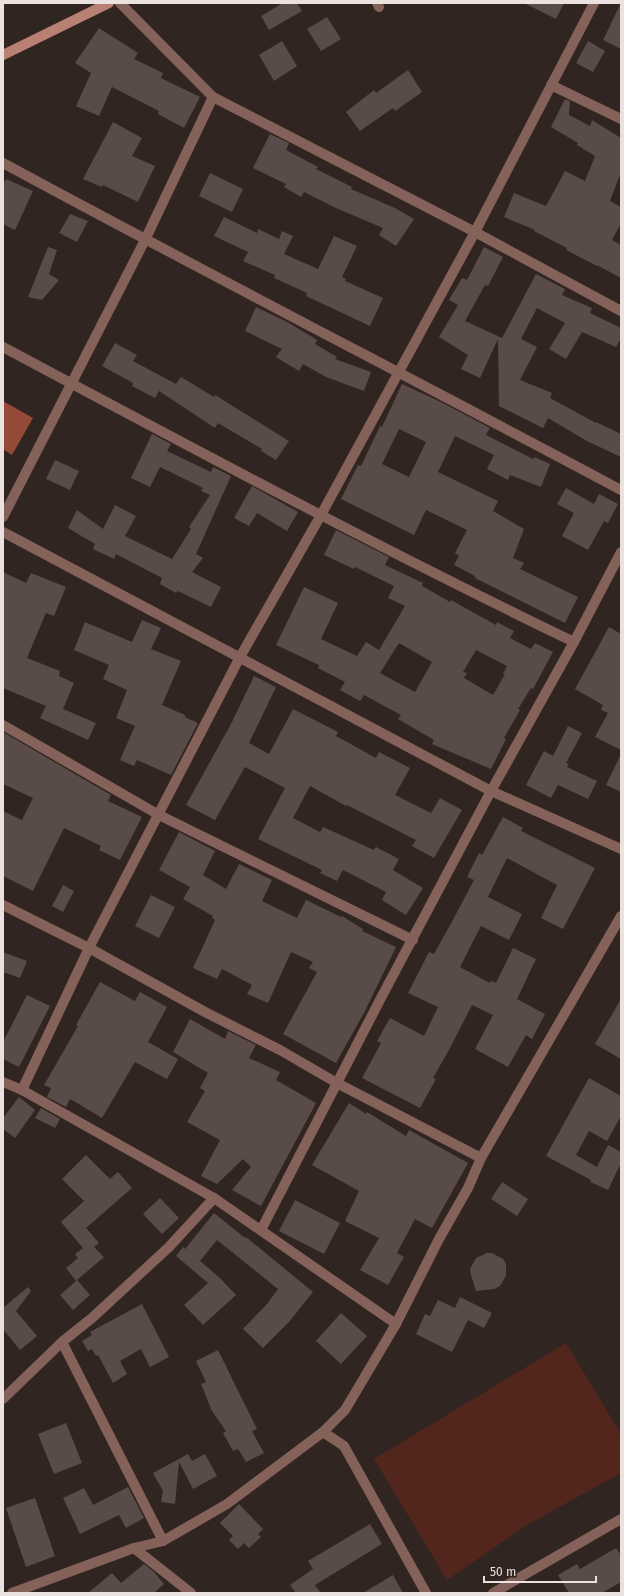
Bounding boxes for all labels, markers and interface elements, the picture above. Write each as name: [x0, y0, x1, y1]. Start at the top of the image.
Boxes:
scale bar: [484, 1558, 596, 1584]
text: 50 m: [490, 1565, 516, 1579]

